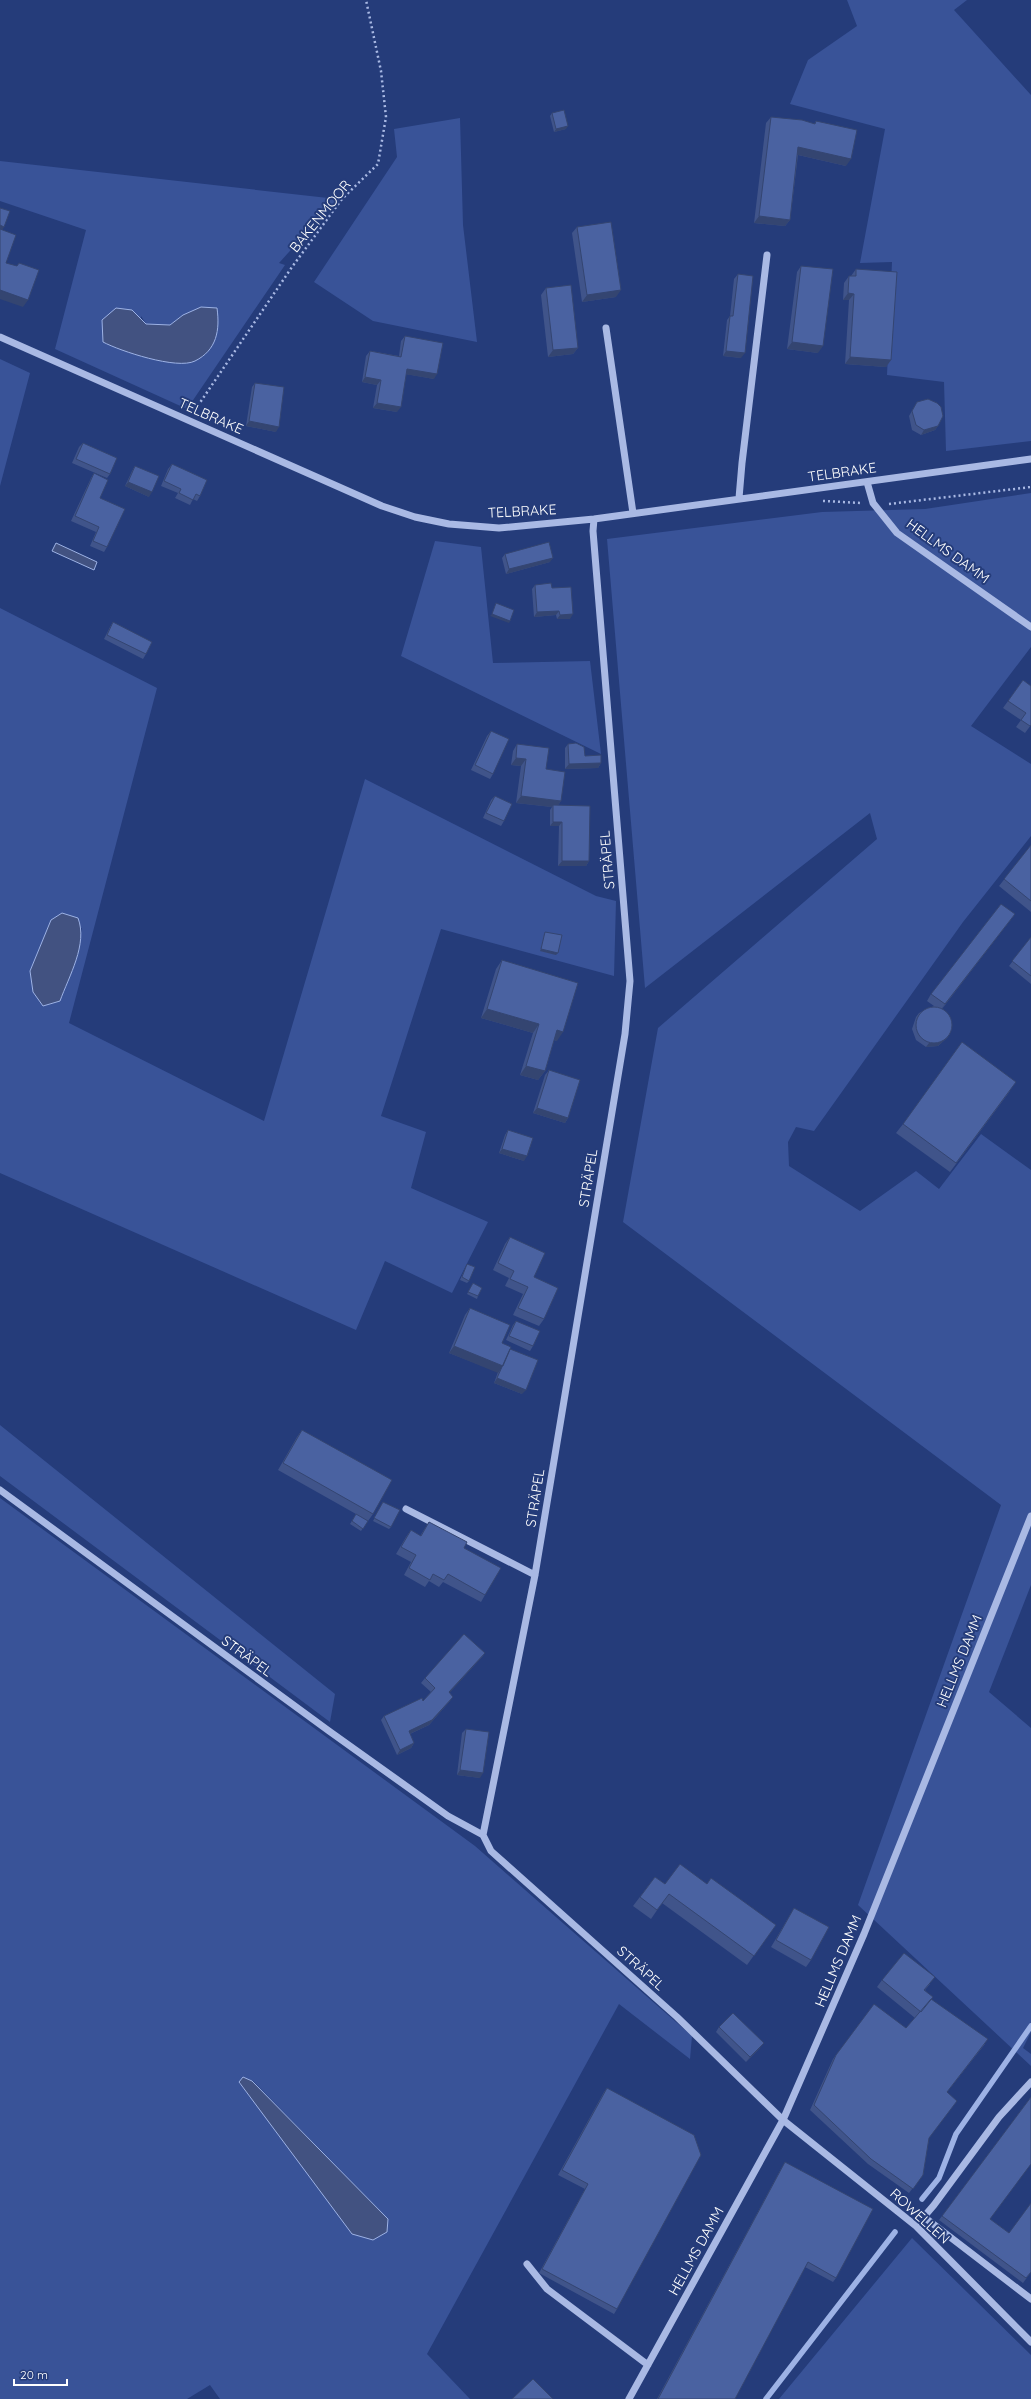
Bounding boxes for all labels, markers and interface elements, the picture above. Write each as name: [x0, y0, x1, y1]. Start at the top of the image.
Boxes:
street label: BAKENMOOR: [285, 176, 355, 256]
street label: TELBRAKE: [176, 394, 246, 438]
street label: TELBRAKE: [807, 458, 877, 486]
street label: TELBRAKE: [487, 500, 557, 522]
street label: HELLMS DAMM: [903, 515, 993, 587]
street label: STRÄPEL: [595, 830, 619, 890]
street label: STRÄPEL: [575, 1147, 602, 1208]
street label: STRÄPEL: [522, 1467, 549, 1528]
street label: HELLMS DAMM: [932, 1612, 986, 1710]
street label: STRÄPEL: [218, 1632, 276, 1681]
street label: HELLMS DAMM: [810, 1912, 866, 2010]
street label: STRÄPEL: [613, 1942, 669, 1995]
street label: ROWELLEN: [886, 2184, 954, 2248]
street label: HELLMS DAMM: [664, 2204, 728, 2298]
scale bar: [14, 2361, 67, 2387]
text: 20 m: [20, 2367, 48, 2382]

